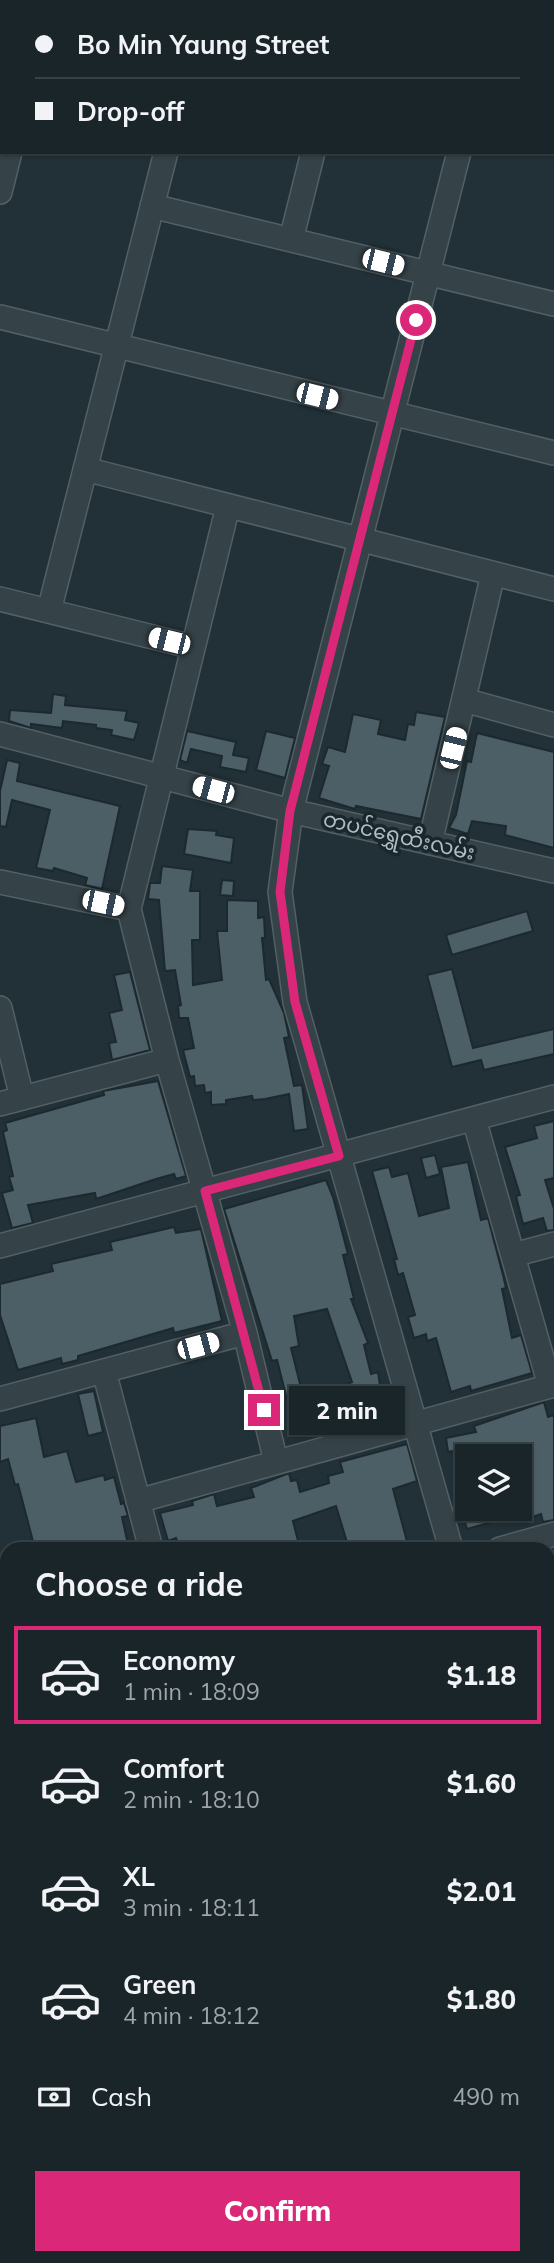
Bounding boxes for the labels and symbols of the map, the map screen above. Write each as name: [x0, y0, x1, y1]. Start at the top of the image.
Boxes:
car: [361, 247, 406, 277]
route start: [400, 304, 432, 336]
car: [295, 381, 340, 411]
car: [147, 626, 192, 656]
car: [438, 725, 469, 771]
car: [190, 774, 237, 806]
street label: တပင်ရွှေထီးလမ်း: [320, 803, 478, 870]
car: [81, 888, 126, 918]
car: [175, 1330, 222, 1362]
callout: 2 min: [288, 1386, 404, 1434]
route end: [248, 1394, 280, 1426]

